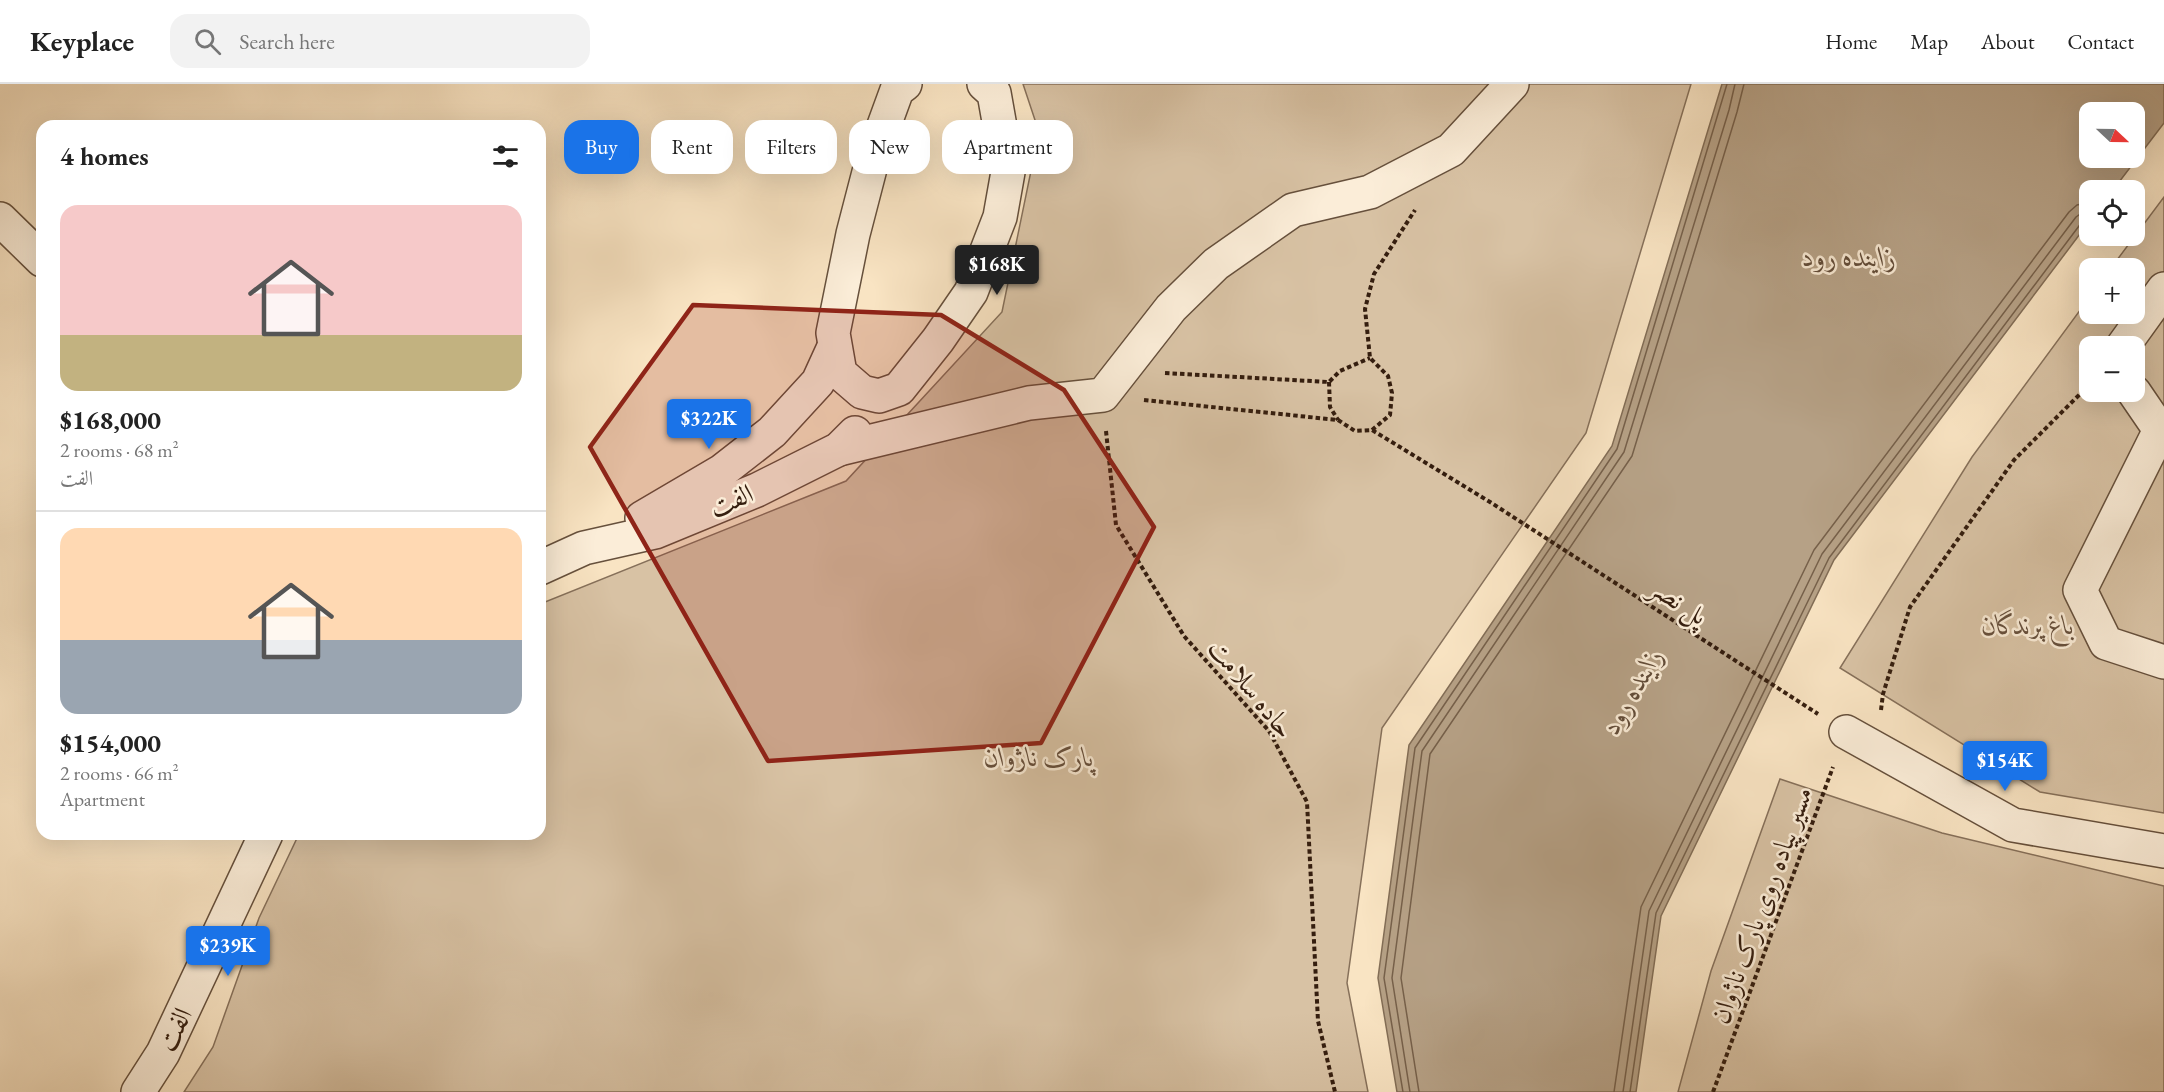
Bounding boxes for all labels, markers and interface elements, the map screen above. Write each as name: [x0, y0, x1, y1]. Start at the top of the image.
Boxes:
search box: [170, 14, 590, 68]
text: Keyplace: [30, 23, 134, 59]
icon: search: [191, 25, 224, 58]
text: Search here: [239, 27, 335, 56]
text: Home: [1825, 28, 1877, 55]
text: Map: [1910, 28, 1948, 55]
text: About: [1981, 28, 2034, 55]
text: Contact: [2067, 28, 2134, 55]
north arrow: [2079, 102, 2145, 168]
map controls: [2079, 102, 2145, 402]
chip: Buy: [564, 120, 639, 174]
chip: Rent: [651, 120, 733, 174]
chip: Filters: [745, 120, 837, 174]
chip: New: [849, 120, 930, 174]
chip: Apartment: [942, 120, 1073, 174]
text: 4 homes: [60, 139, 149, 173]
icon: filters: [489, 140, 522, 173]
button: locate: [2079, 180, 2145, 246]
water label: زاینده رود: [1802, 238, 1896, 274]
icon: home: [237, 244, 345, 352]
pin: $168K: [955, 245, 1039, 296]
text: $168K: [969, 251, 1025, 277]
button: +: [2079, 258, 2145, 324]
button: −: [2079, 336, 2145, 402]
pin: $322K: [667, 399, 751, 450]
text: $168,000: [60, 403, 161, 437]
text: $322K: [681, 405, 737, 431]
text: 2 rooms · 68 m²: [60, 437, 179, 463]
text: الفت: [60, 465, 93, 491]
street label: الفت: [704, 475, 758, 525]
icon: home: [237, 567, 345, 675]
street label: پل نصر: [1640, 568, 1716, 635]
park label: باغ پرندگان: [1982, 607, 2074, 647]
street label: جاده سلامت: [1201, 631, 1303, 745]
water label: زاینده رود: [1592, 641, 1670, 741]
text: $154,000: [60, 726, 161, 760]
park label: پارک ناژوان: [984, 739, 1096, 776]
pin: $154K: [1963, 741, 2047, 792]
text: $154K: [1977, 747, 2033, 773]
text: 2 rooms · 66 m²: [60, 760, 179, 786]
street label: مسیر پیاده روی پارک ناژوان: [1702, 782, 1823, 1029]
text: Apartment: [60, 786, 145, 812]
pin: $239K: [186, 926, 270, 977]
text: $239K: [200, 932, 256, 958]
street label: الفت: [148, 1001, 200, 1057]

